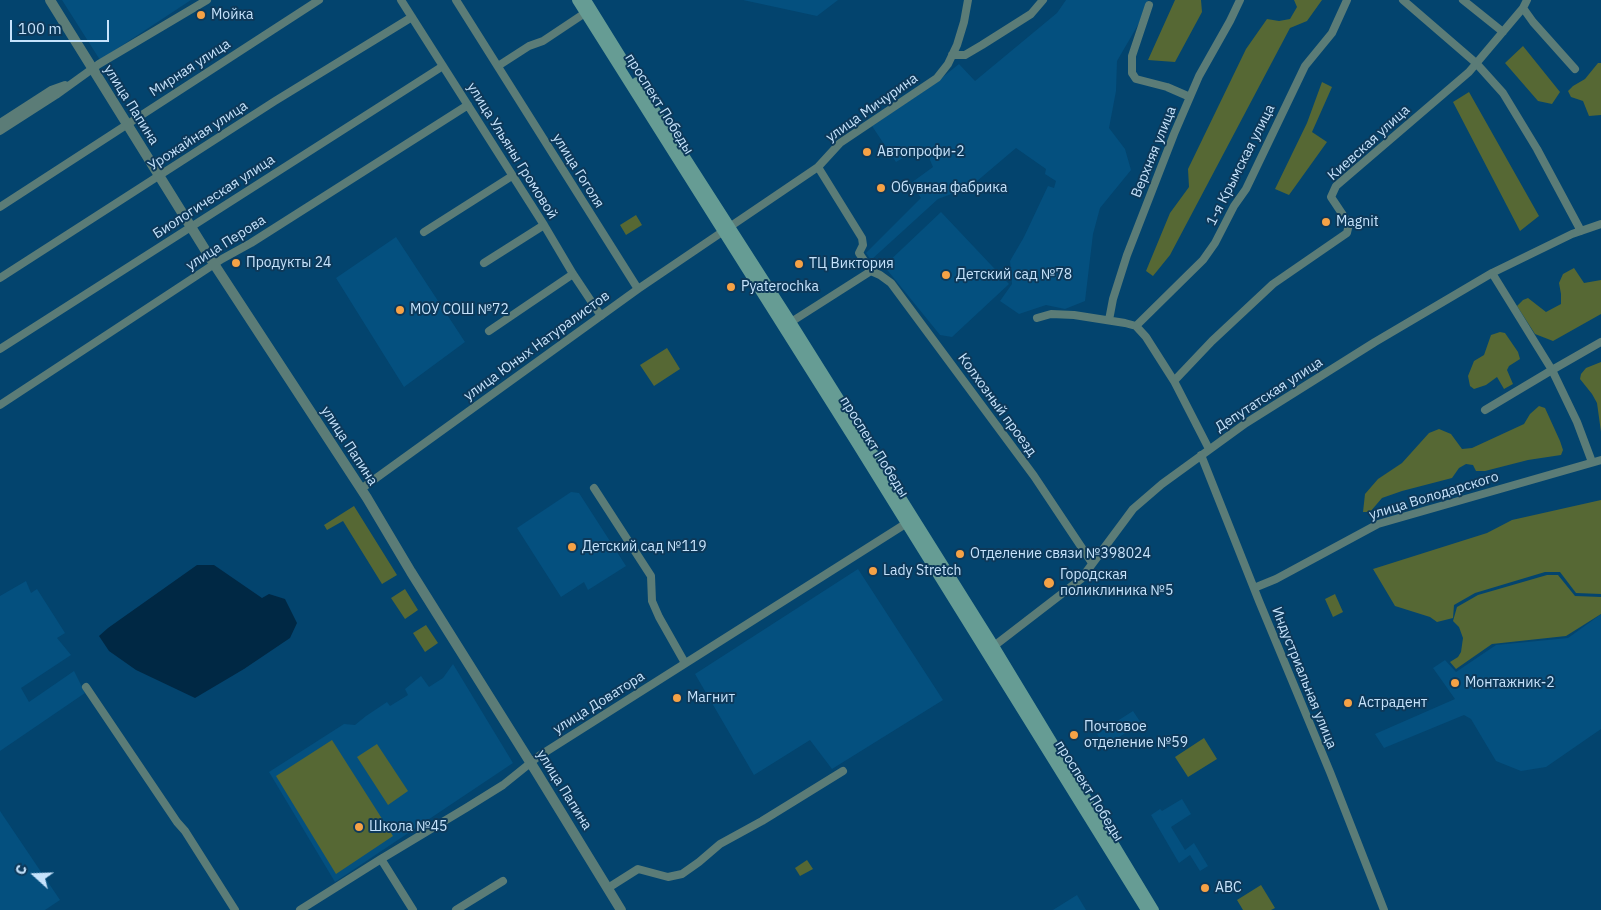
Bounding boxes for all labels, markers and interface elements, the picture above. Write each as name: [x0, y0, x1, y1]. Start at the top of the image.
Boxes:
place label: Мойка: [211, 7, 253, 23]
marker: Мойка: [195, 9, 207, 21]
scale bar: [12, 10, 111, 42]
text: 100 m: [18, 19, 62, 38]
street label: Мирная улица: [146, 36, 234, 100]
street label: проспект Победы: [621, 50, 697, 158]
street label: улица Папина: [100, 62, 162, 148]
street label: улица Мичурина: [823, 70, 921, 146]
street label: улица Ульяны Громовой: [463, 80, 561, 222]
street label: Урожайная улица: [145, 98, 251, 174]
street label: 1-я Крымская улица: [1203, 102, 1279, 228]
street label: Киевская улица: [1325, 102, 1413, 184]
street label: Верхняя улица: [1128, 104, 1180, 200]
street label: улица Гоголя: [548, 131, 608, 211]
place label: Автопрофи-2: [877, 144, 965, 160]
marker: Автопрофи-2: [861, 146, 873, 158]
street label: Биологическая улица: [150, 151, 278, 243]
place label: Обувная фабрика: [891, 180, 1007, 196]
marker: Обувная фабрика: [875, 182, 887, 194]
street label: улица Перова: [183, 212, 269, 274]
place label: Magnit: [1336, 214, 1379, 230]
marker: Magnit: [1320, 216, 1332, 228]
place label: Продукты 24: [246, 255, 331, 271]
place label: ТЦ Виктория: [809, 256, 894, 272]
marker: Продукты 24: [230, 257, 242, 269]
marker: ТЦ Виктория: [793, 258, 805, 270]
place label: Детский сад №78: [956, 267, 1072, 283]
marker: Детский сад №78: [940, 269, 952, 281]
place label: Pyaterochka: [741, 279, 819, 295]
marker: Pyaterochka: [725, 281, 737, 293]
street label: улица Юных Натуралистов: [461, 287, 613, 405]
place label: МОУ СОШ №72: [410, 302, 509, 318]
marker: МОУ СОШ №72: [394, 304, 406, 316]
street label: Колхозный проезд: [954, 350, 1040, 460]
street label: Депутатская улица: [1212, 354, 1326, 436]
street label: проспект Победы: [836, 393, 912, 501]
street label: улица Папина: [317, 403, 381, 489]
street label: улица Володарского: [1367, 468, 1501, 524]
place label: Детский сад №119: [582, 539, 707, 555]
marker: Детский сад №119: [566, 541, 578, 553]
place label: Отделение связи №398024: [970, 546, 1151, 562]
marker: Отделение связи №398024: [954, 548, 966, 560]
place label: Lady Stretch: [883, 563, 962, 579]
marker: Lady Stretch: [867, 565, 879, 577]
place label: Городская поликлиника №5: [1060, 567, 1173, 600]
marker: Городская поликлиника №5: [1042, 576, 1056, 590]
street label: Индустриальная улица: [1268, 605, 1340, 751]
street label: улица Доватора: [550, 668, 648, 738]
place label: Монтажник-2: [1465, 675, 1555, 691]
marker: Монтажник-2: [1449, 677, 1461, 689]
place label: Магнит: [687, 690, 735, 706]
marker: Магнит: [671, 692, 683, 704]
place label: Астрадент: [1358, 695, 1427, 711]
marker: Астрадент: [1342, 697, 1354, 709]
place label: Почтовое отделение №59: [1084, 719, 1188, 752]
marker: Почтовое отделение №59: [1068, 729, 1080, 741]
street label: проспект Победы: [1051, 737, 1127, 845]
street label: улица Папина: [533, 747, 595, 833]
place label: Школа №45: [369, 819, 448, 835]
marker: Школа №45: [353, 821, 365, 833]
north arrow: [10, 850, 60, 900]
text: С: [11, 863, 31, 877]
place label: АВС: [1215, 880, 1242, 896]
marker: АВС: [1199, 882, 1211, 894]

